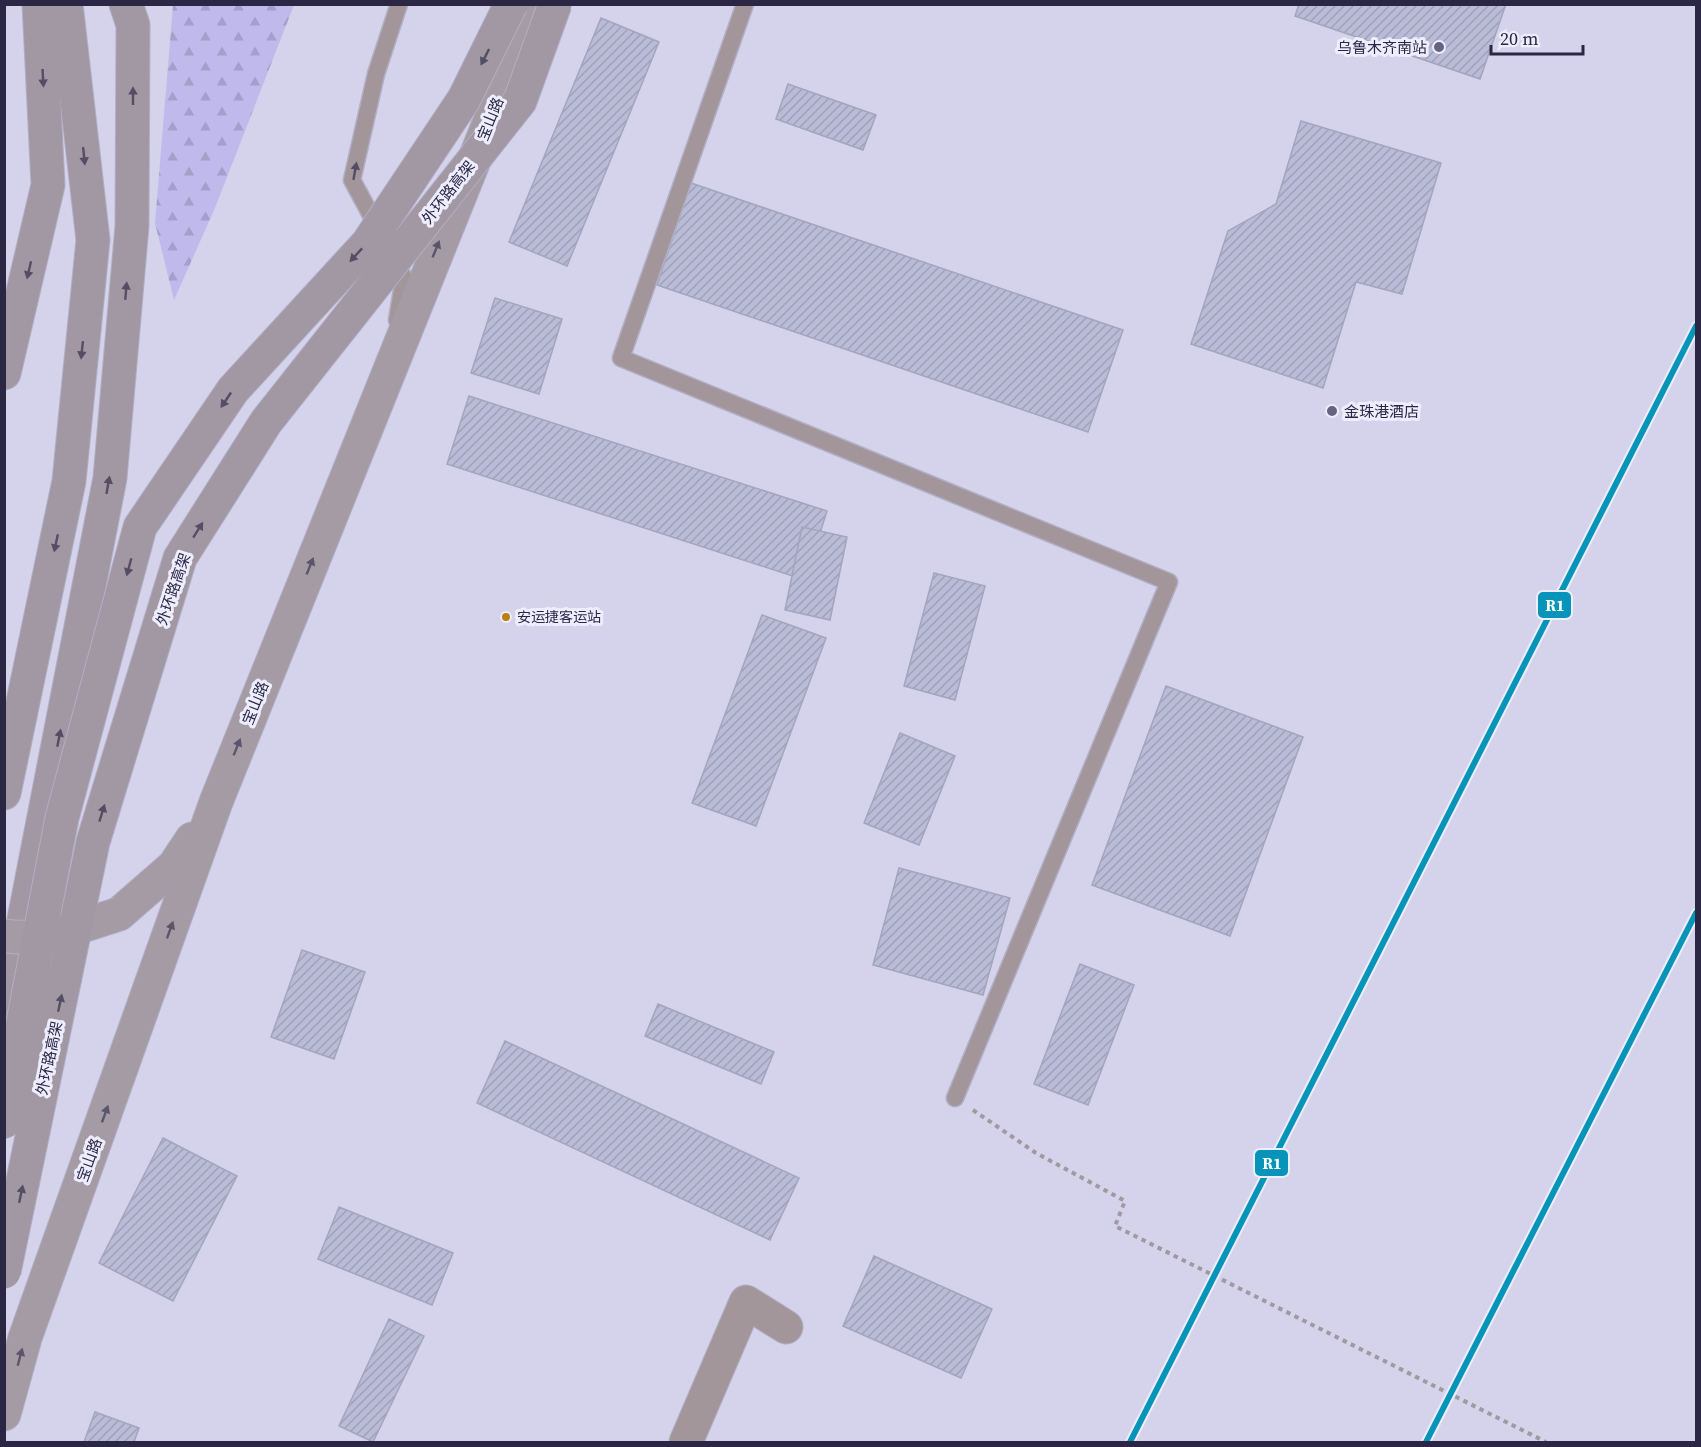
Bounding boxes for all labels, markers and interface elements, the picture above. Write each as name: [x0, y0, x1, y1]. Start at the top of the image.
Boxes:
scale bar: [1491, 18, 1582, 56]
text: 20 m: [1500, 26, 1538, 51]
place label: 乌鲁木齐南站: [1337, 37, 1427, 58]
marker: 乌鲁木齐南站: [1432, 40, 1446, 54]
one-way arrow: [480, 48, 489, 65]
one-way arrow: [39, 68, 48, 87]
one-way arrow: [128, 86, 138, 105]
street label: 宝山路: [472, 94, 508, 144]
one-way arrow: [79, 146, 89, 165]
street label: 外环路高架: [417, 156, 479, 228]
one-way arrow: [350, 161, 359, 180]
one-way arrow: [432, 239, 442, 257]
one-way arrow: [350, 248, 364, 262]
one-way arrow: [23, 261, 33, 280]
one-way arrow: [121, 281, 131, 300]
one-way arrow: [77, 340, 87, 359]
one-way arrow: [221, 392, 232, 408]
place label: 金珠港酒店: [1344, 401, 1419, 422]
marker: 金珠港酒店: [1325, 404, 1339, 418]
one-way arrow: [104, 475, 113, 494]
one-way arrow: [193, 522, 204, 538]
one-way arrow: [51, 533, 60, 552]
street label: 外环路高架: [151, 550, 195, 628]
one-way arrow: [305, 557, 315, 575]
one-way arrow: [124, 558, 133, 576]
line badge: R1: [1537, 591, 1572, 619]
text: R1: [1545, 594, 1565, 616]
place label: 安运捷客运站: [517, 607, 601, 627]
marker: 安运捷客运站: [500, 611, 512, 623]
street label: 宝山路: [237, 678, 273, 728]
one-way arrow: [55, 728, 64, 747]
one-way arrow: [232, 738, 242, 756]
one-way arrow: [98, 804, 107, 822]
one-way arrow: [166, 921, 176, 939]
one-way arrow: [56, 993, 65, 1012]
street label: 外环路高架: [31, 1019, 67, 1097]
one-way arrow: [100, 1105, 110, 1123]
street label: 宝山路: [71, 1135, 107, 1185]
line badge: R1: [1254, 1149, 1289, 1177]
text: R1: [1262, 1152, 1282, 1174]
one-way arrow: [16, 1185, 26, 1203]
one-way arrow: [16, 1348, 25, 1366]

